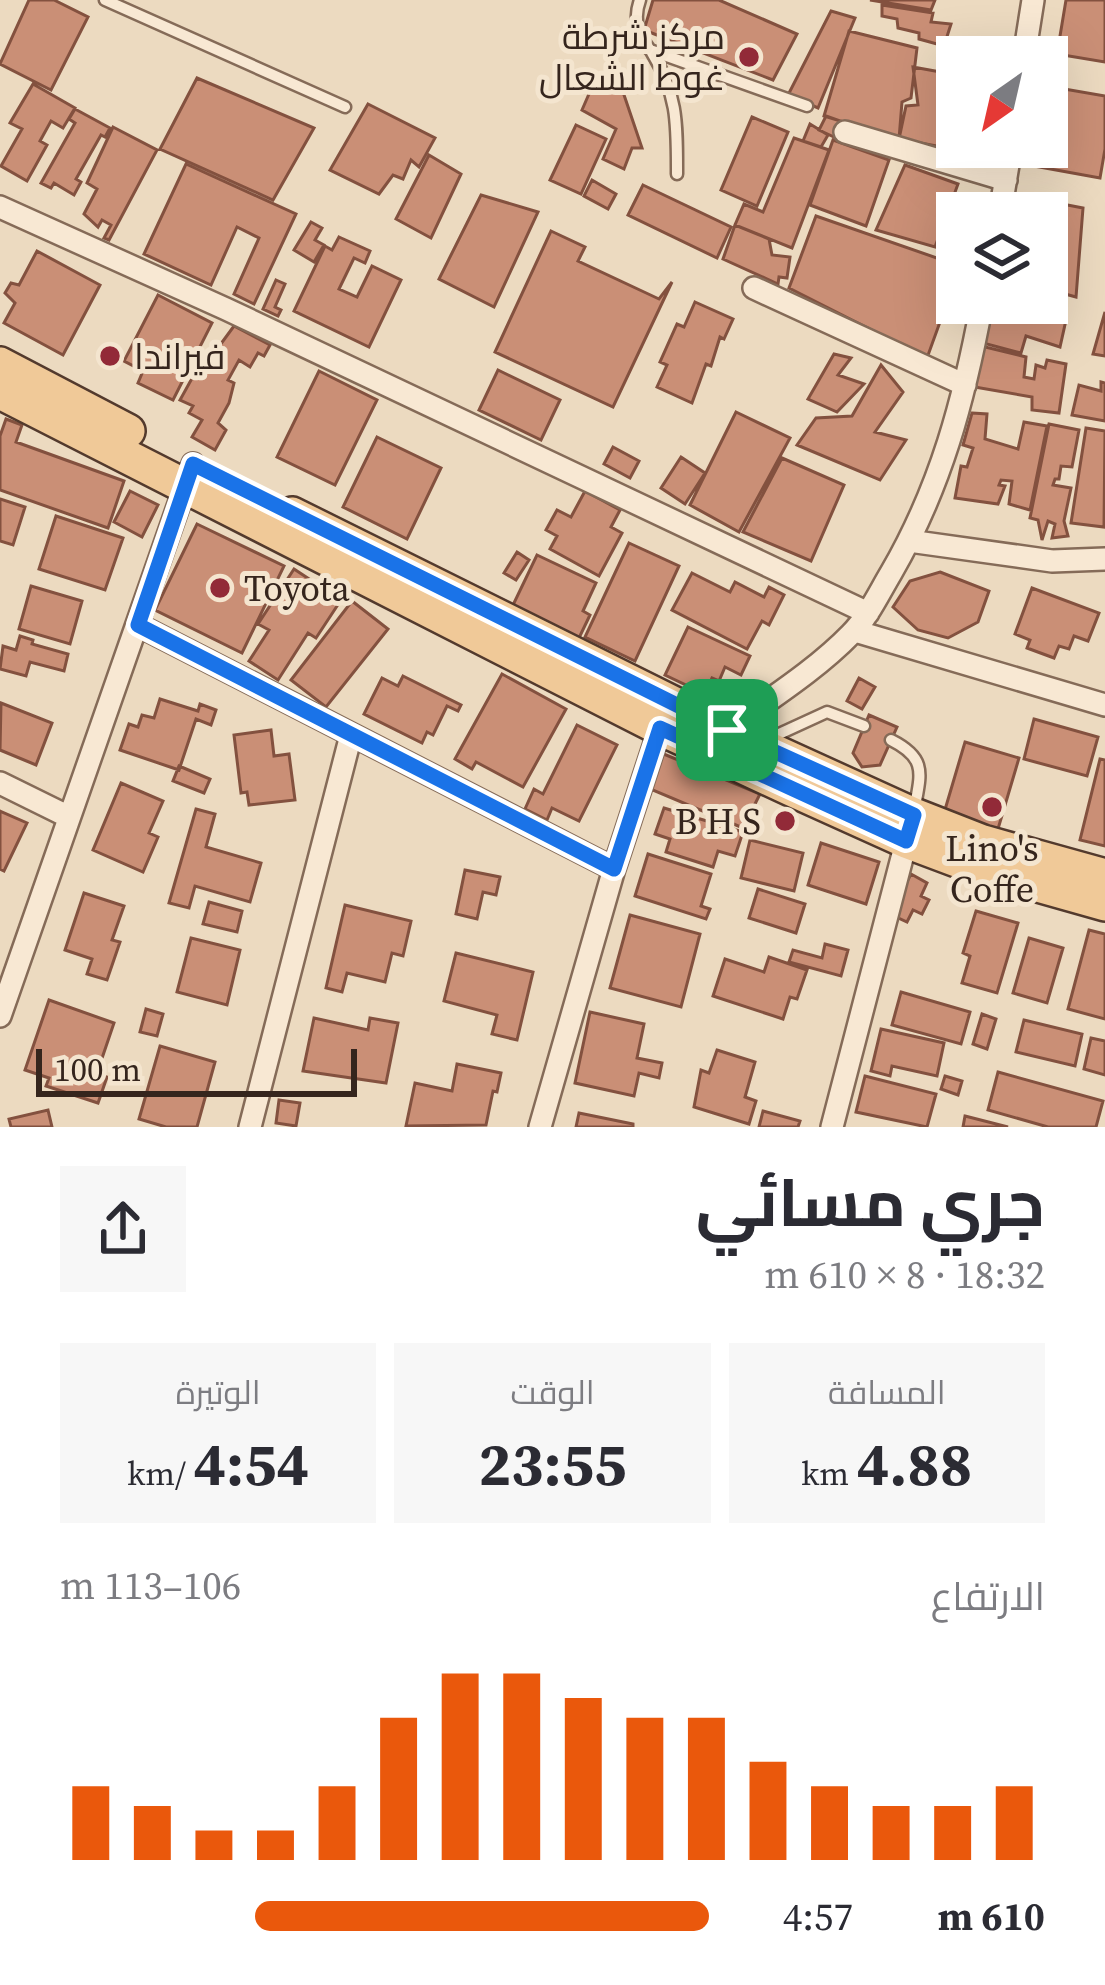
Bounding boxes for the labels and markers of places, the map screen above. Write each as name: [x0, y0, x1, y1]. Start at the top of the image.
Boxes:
place label: مركز شرطة غوط الشعال: [539, 12, 725, 102]
marker: مركز شرطة غوط الشعال: [736, 44, 762, 70]
place label: فيراندا: [134, 332, 225, 381]
marker: فيراندا: [97, 343, 123, 369]
place label: Toyota: [244, 564, 350, 613]
marker: Toyota: [207, 575, 233, 601]
pin: [676, 679, 778, 781]
marker: Lino's Coffe: [979, 794, 1005, 820]
place label: B H S: [675, 797, 761, 846]
marker: B H S: [772, 808, 798, 834]
place label: Lino's Coffe: [945, 824, 1039, 914]

